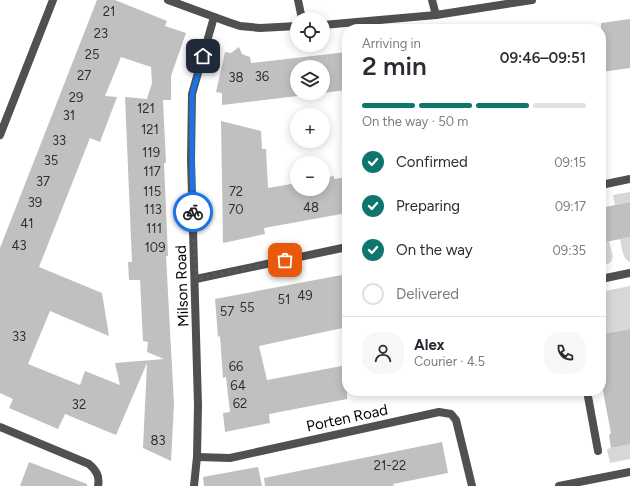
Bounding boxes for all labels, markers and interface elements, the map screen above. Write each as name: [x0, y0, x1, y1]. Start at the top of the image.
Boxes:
house number: 21: [103, 4, 115, 19]
map controls: [290, 12, 330, 196]
button: locate: [290, 12, 330, 52]
house number: 23: [94, 26, 108, 41]
text: Arriving in: [362, 36, 421, 51]
pin: [186, 39, 220, 73]
icon: home: [192, 45, 214, 67]
house number: 25: [85, 47, 99, 62]
text: 09:46–09:51: [500, 49, 586, 67]
text: 2 min: [362, 50, 427, 82]
button: layers: [290, 60, 330, 100]
house number: 27: [77, 68, 91, 83]
house number: 36: [255, 69, 269, 84]
house number: 38: [228, 70, 244, 85]
house number: 29: [69, 90, 83, 105]
house number: 121: [137, 101, 155, 116]
house number: 31: [63, 108, 75, 123]
button: +: [290, 108, 330, 148]
text: On the way · 50 m: [362, 114, 468, 129]
house number: 121: [141, 122, 159, 137]
house number: 33: [52, 133, 66, 148]
house number: 119: [142, 145, 160, 160]
icon: check: [362, 151, 384, 173]
house number: 35: [44, 153, 58, 168]
text: Confirmed: [396, 153, 468, 171]
text: 09:15: [554, 155, 586, 170]
button: −: [290, 156, 330, 196]
house number: 117: [143, 164, 161, 179]
house number: 37: [36, 174, 50, 189]
house number: 115: [143, 184, 161, 199]
house number: 72: [229, 184, 243, 199]
courier: [173, 192, 213, 232]
house number: 39: [28, 195, 42, 210]
icon: check: [362, 195, 384, 217]
text: Preparing: [396, 197, 460, 215]
text: 09:17: [555, 199, 586, 214]
house number: 48: [303, 200, 319, 215]
icon: bike: [182, 201, 204, 223]
house number: 113: [144, 202, 162, 217]
house number: 70: [228, 202, 244, 217]
house number: 41: [20, 216, 34, 231]
house number: 111: [146, 221, 162, 236]
house number: 43: [11, 238, 27, 253]
icon: check: [362, 239, 384, 261]
house number: 109: [144, 240, 166, 255]
text: On the way: [396, 241, 473, 259]
pin: [268, 243, 302, 277]
text: 09:35: [552, 243, 586, 258]
street label: Milson Road: [172, 245, 192, 327]
icon: bag: [274, 249, 296, 271]
text: Delivered: [396, 285, 459, 303]
house number: 49: [297, 288, 313, 303]
house number: 51: [278, 292, 290, 307]
house number: 55: [240, 300, 254, 315]
house number: 57: [220, 304, 234, 319]
house number: 33: [12, 329, 26, 344]
button: person: [362, 332, 404, 374]
button: phone: [544, 332, 586, 374]
text: Alex: [414, 336, 444, 354]
text: Courier · 4.5: [414, 354, 485, 369]
house number: 66: [229, 359, 243, 374]
house number: 64: [230, 378, 246, 393]
house number: 62: [233, 396, 247, 411]
house number: 32: [72, 397, 86, 412]
street label: Porten Road: [305, 401, 389, 435]
house number: 83: [150, 433, 166, 448]
house number: 21-22: [374, 458, 406, 473]

